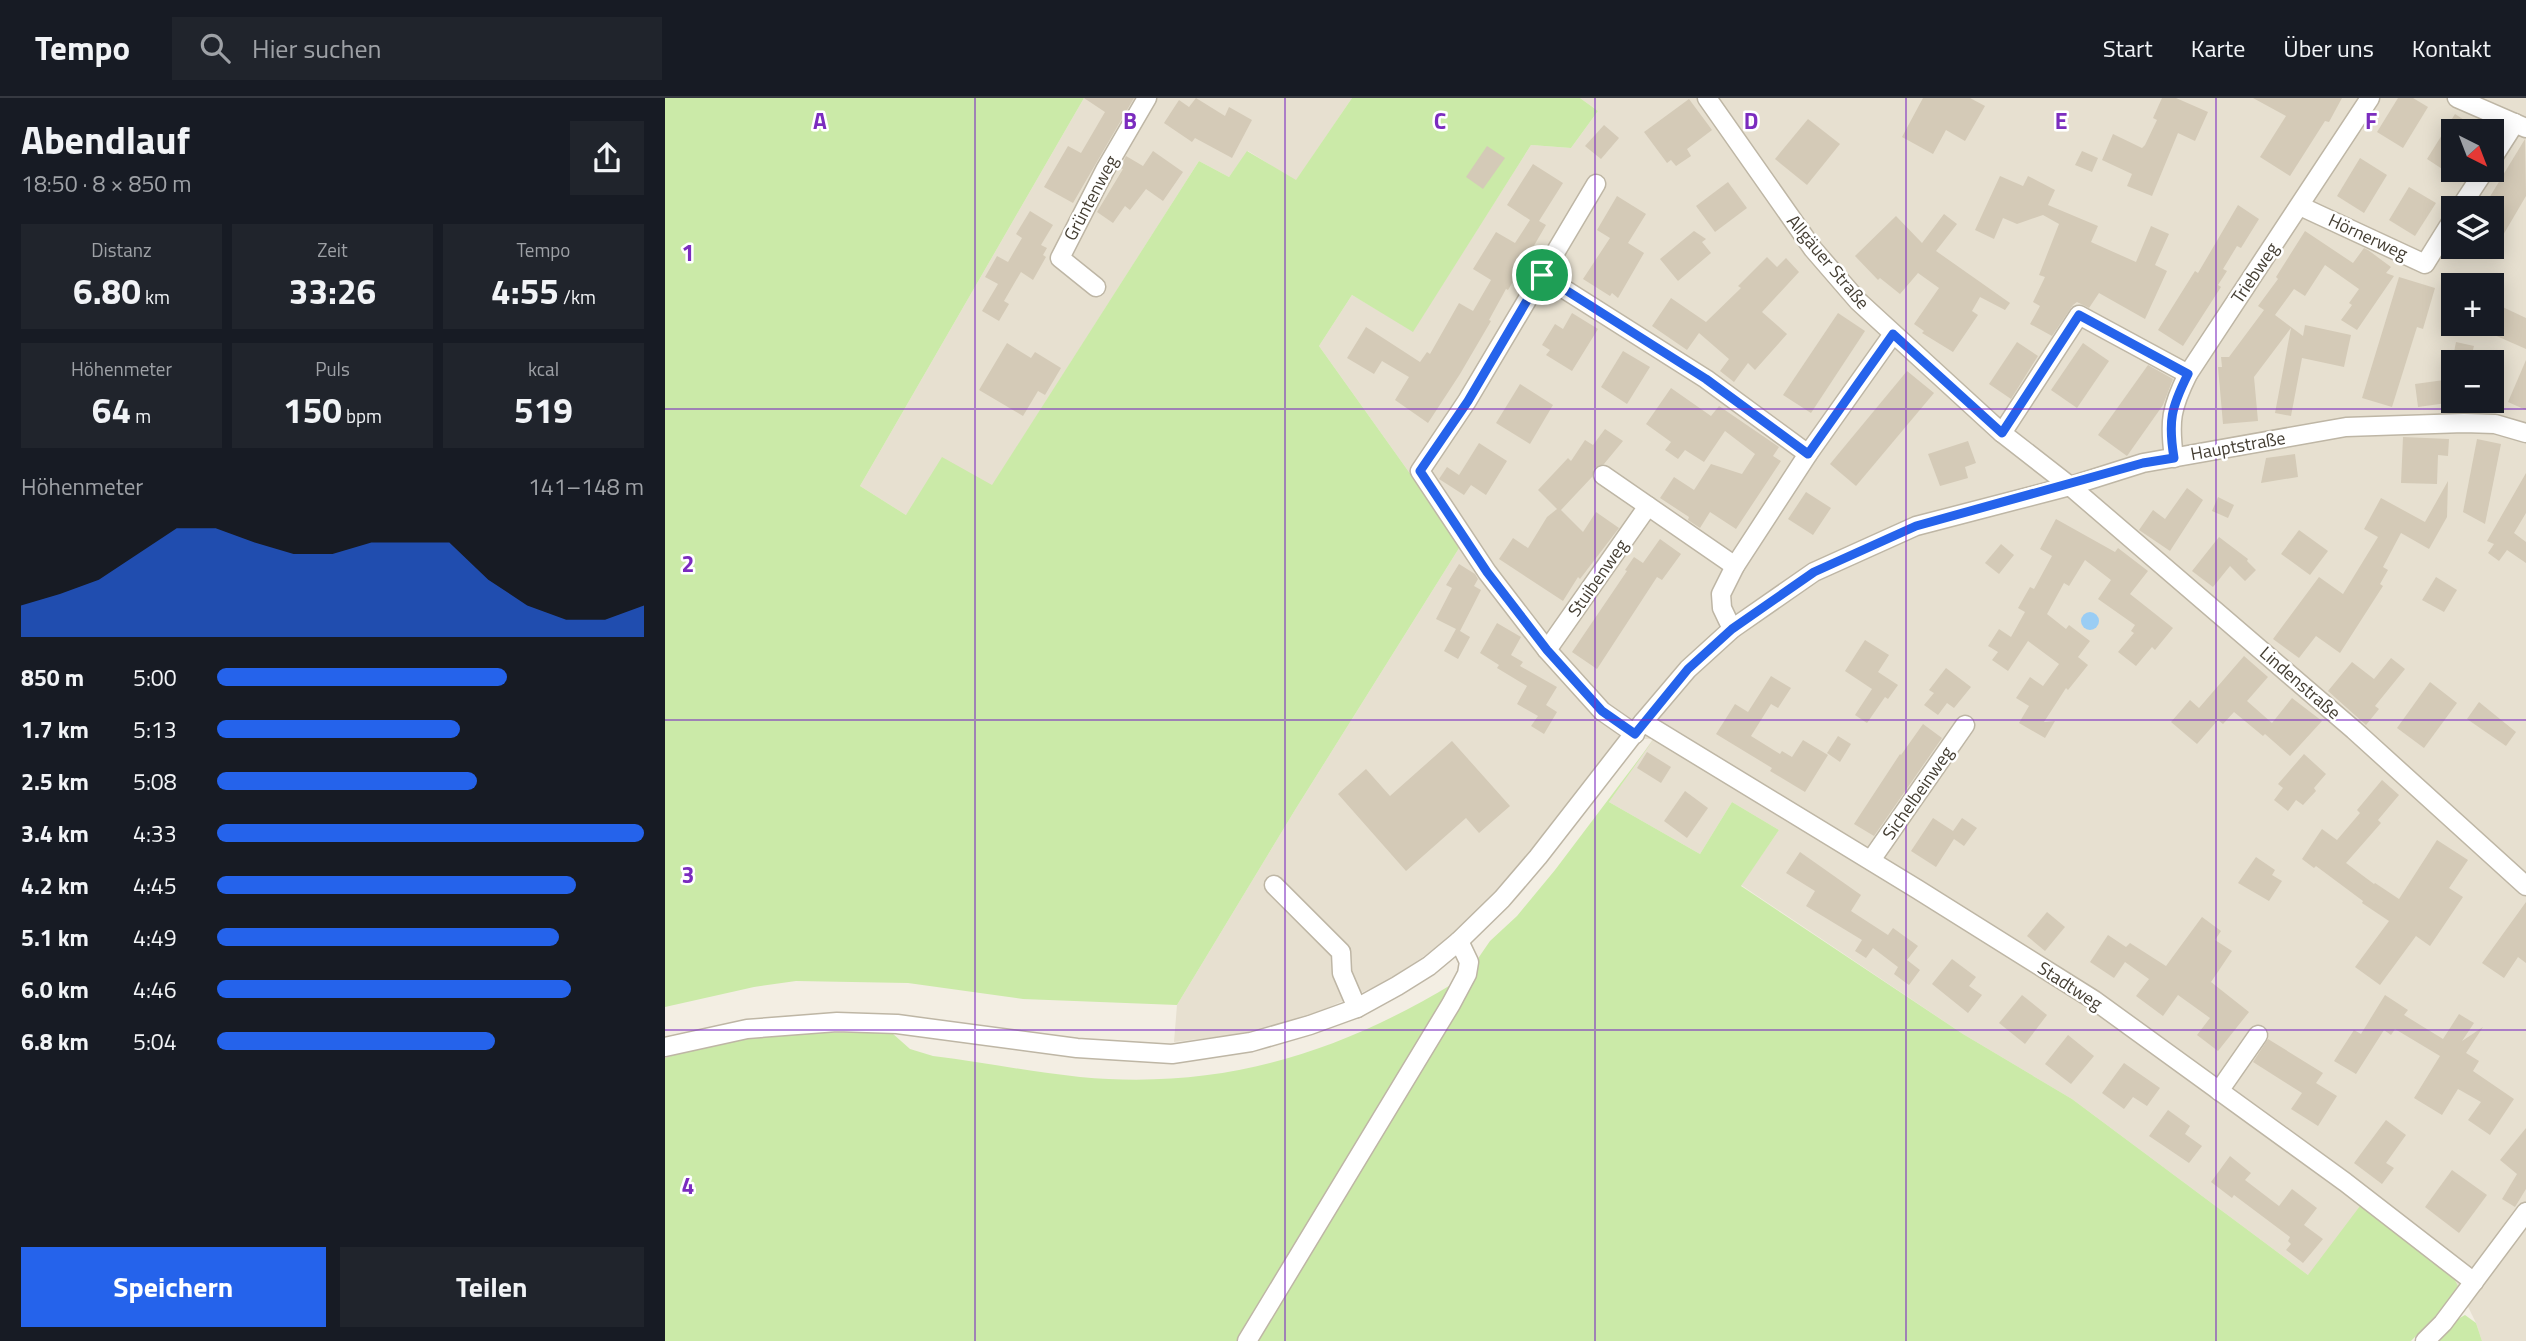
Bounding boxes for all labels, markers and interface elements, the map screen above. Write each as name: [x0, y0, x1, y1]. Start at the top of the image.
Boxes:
search box: [172, 17, 662, 80]
text: Tempo: [35, 23, 130, 73]
icon: search: [196, 29, 234, 67]
text: Hier suchen: [252, 29, 382, 68]
text: Start: [2103, 30, 2153, 66]
text: Karte: [2191, 30, 2245, 66]
text: Über uns: [2283, 30, 2374, 66]
text: Kontakt: [2412, 30, 2491, 66]
text: A: [813, 103, 827, 138]
text: B: [1123, 103, 1137, 138]
text: C: [1434, 103, 1446, 138]
text: D: [1744, 103, 1758, 138]
text: E: [2055, 103, 2067, 138]
text: F: [2365, 103, 2377, 138]
text: Abendlauf: [21, 111, 190, 169]
north arrow: [2441, 119, 2504, 182]
map controls: [2441, 119, 2504, 413]
button: share: [570, 121, 644, 195]
street label: Grüntenweg: [1057, 150, 1124, 245]
text: 18:50 · 8 × 850 m: [21, 166, 191, 201]
button: layers: [2441, 196, 2504, 259]
street label: Hörnerweg: [2324, 206, 2412, 267]
street label: Allgäuer Straße: [1781, 208, 1876, 315]
text: Distanz: [91, 235, 152, 264]
text: Zeit: [317, 235, 348, 264]
text: Tempo: [517, 235, 570, 264]
text: 1: [682, 235, 694, 270]
street label: Triebweg: [2224, 237, 2285, 309]
pin: [1512, 245, 1572, 305]
icon: arrive: [1523, 256, 1561, 294]
text: 6.80: [73, 264, 141, 318]
text: 33:26: [289, 264, 376, 318]
text: 4:55: [491, 264, 559, 318]
button: +: [2441, 273, 2504, 336]
text: km: [141, 282, 170, 311]
text: /km: [559, 282, 596, 311]
button: −: [2441, 350, 2504, 413]
text: Höhenmeter: [71, 354, 172, 383]
text: Puls: [315, 354, 350, 383]
text: kcal: [528, 354, 559, 383]
text: 64: [92, 383, 131, 437]
text: 150: [283, 383, 342, 437]
text: 519: [514, 383, 573, 437]
text: m: [131, 401, 151, 430]
text: bpm: [342, 401, 382, 430]
street label: Hauptstraße: [2188, 424, 2287, 467]
text: Höhenmeter: [21, 469, 143, 504]
text: 141–148 m: [528, 469, 644, 504]
street label: Stuibenweg: [1561, 533, 1634, 622]
text: 2: [682, 546, 694, 581]
street label: Lindenstraße: [2254, 640, 2347, 726]
text: 850 m: [21, 660, 84, 695]
text: 5:00: [133, 660, 177, 695]
text: 1.7 km: [21, 712, 89, 747]
text: 5:13: [133, 712, 177, 747]
street label: Sichelbeinweg: [1875, 741, 1960, 845]
text: 2.5 km: [21, 764, 89, 799]
text: 5:08: [133, 764, 177, 799]
text: 3.4 km: [21, 816, 89, 851]
text: 4:33: [133, 816, 177, 851]
text: 3: [682, 857, 694, 892]
text: 4.2 km: [21, 868, 89, 903]
text: 4:45: [133, 868, 177, 903]
text: 5.1 km: [21, 920, 89, 955]
text: 4:49: [133, 920, 177, 955]
street label: Stadtweg: [2032, 954, 2108, 1017]
text: 6.0 km: [21, 972, 89, 1007]
text: 4:46: [133, 972, 177, 1007]
text: 6.8 km: [21, 1024, 89, 1059]
text: 5:04: [133, 1024, 177, 1059]
text: 4: [682, 1168, 694, 1203]
button: Speichern: [21, 1247, 326, 1327]
button: Teilen: [340, 1247, 644, 1327]

